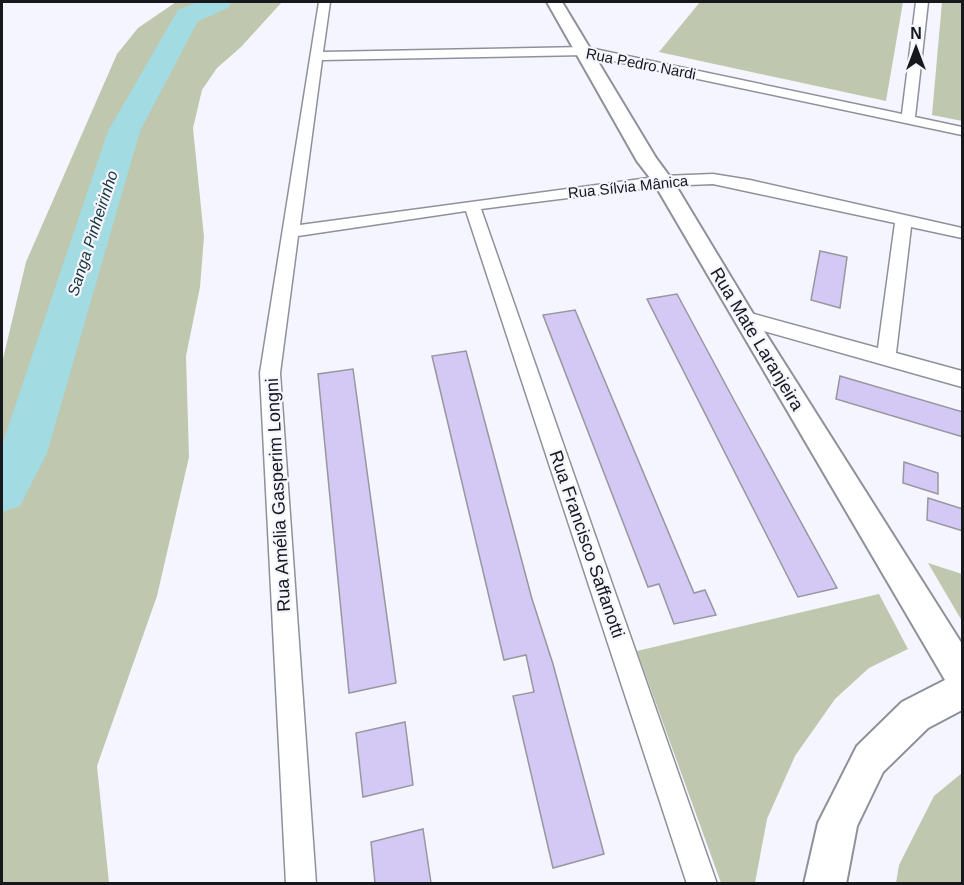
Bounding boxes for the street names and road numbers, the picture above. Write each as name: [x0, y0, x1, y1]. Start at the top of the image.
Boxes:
street label: Rua Pedro Nardi: [585, 45, 698, 83]
street label: Rua Sílvia Mânica: [567, 172, 690, 201]
street label: Rua Mate Laranjeira: [706, 264, 808, 415]
street label: Rua Amélia Gasperim Longni: [262, 378, 294, 612]
street label: Rua Francisco Saffanotti: [546, 448, 628, 640]

